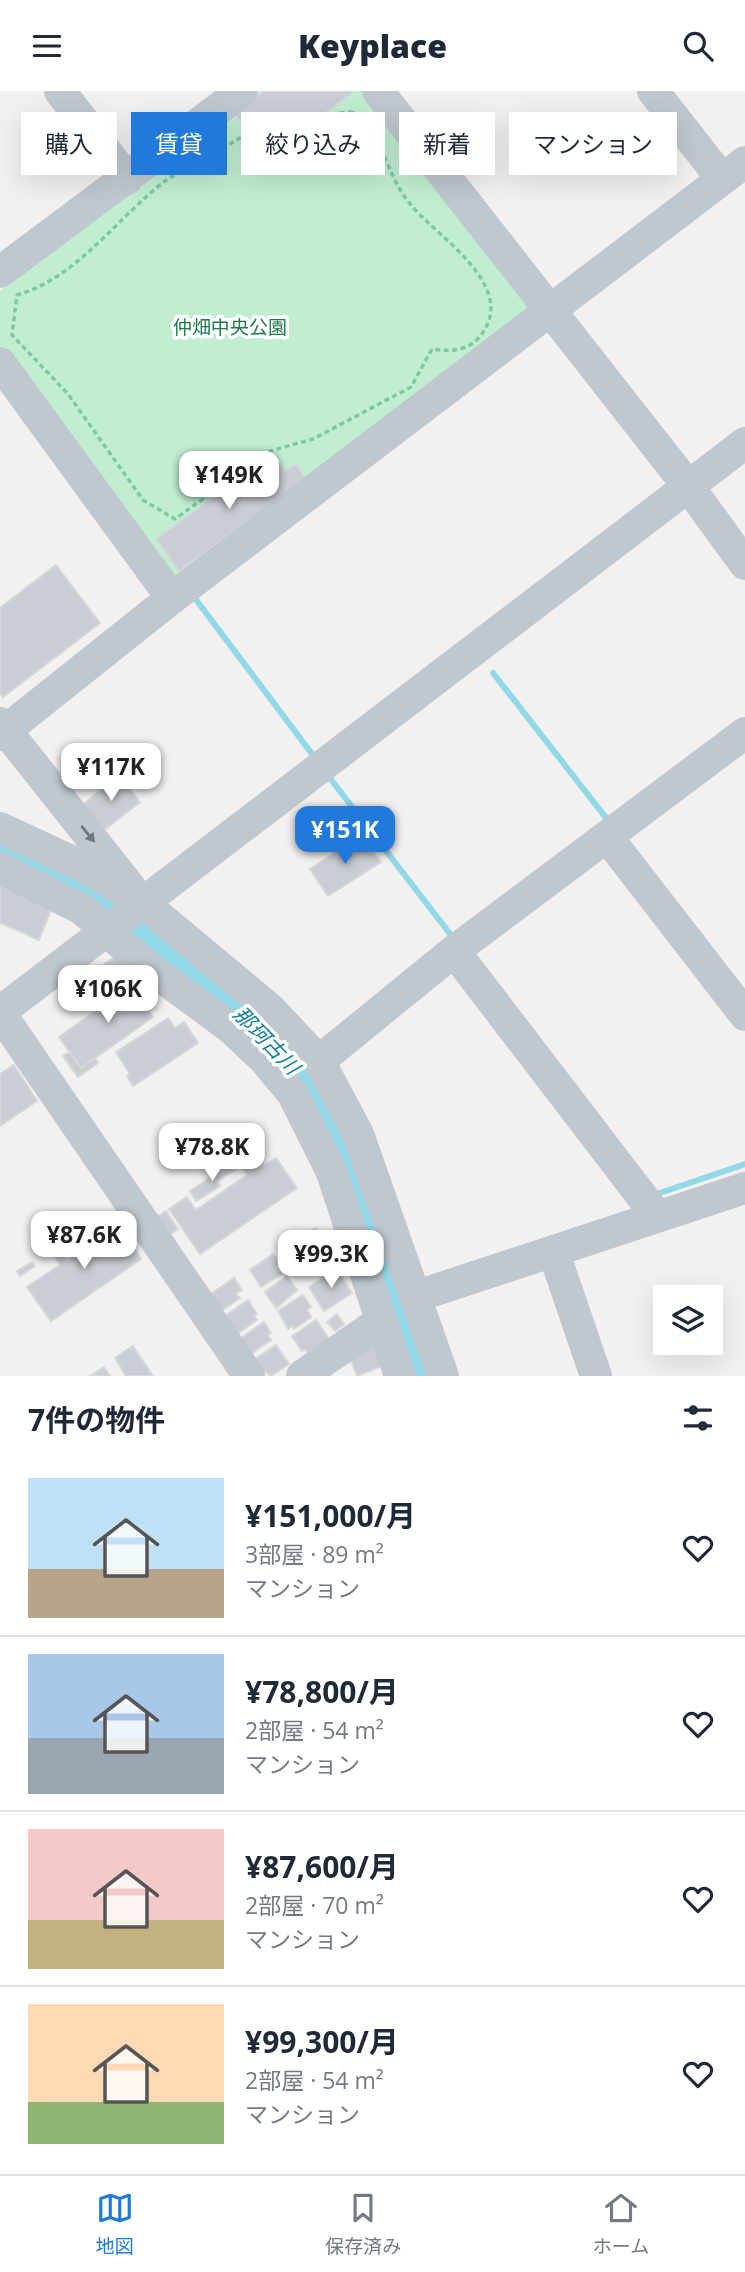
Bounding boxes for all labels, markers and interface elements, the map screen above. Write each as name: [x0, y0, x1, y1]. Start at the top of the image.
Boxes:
text: Keyplace: [298, 24, 447, 67]
icon: menu: [28, 27, 66, 65]
icon: search: [679, 27, 717, 65]
chip: 購入: [21, 112, 117, 175]
chip: 賃貸: [131, 112, 227, 175]
chip: 絞り込み: [241, 112, 385, 175]
chip: 新着: [399, 112, 495, 175]
chip: マンション: [509, 112, 677, 175]
park label: 仲畑中央公園: [173, 314, 287, 340]
pin: ¥149K: [180, 451, 278, 511]
text: ¥149K: [195, 458, 263, 490]
pin: ¥117K: [62, 743, 160, 803]
text: ¥117K: [77, 750, 145, 782]
pin: ¥151K: [296, 807, 394, 866]
text: ¥151K: [311, 813, 379, 845]
one-way arrow: [80, 826, 95, 843]
pin: ¥106K: [59, 965, 157, 1025]
text: ¥106K: [74, 972, 142, 1004]
water label: 那珂古川: [228, 1000, 308, 1081]
pin: ¥78.8K: [155, 1123, 269, 1183]
text: ¥78.8K: [175, 1130, 249, 1162]
pin: ¥87.6K: [27, 1211, 141, 1271]
text: ¥87.6K: [47, 1218, 121, 1250]
pin: ¥99.3K: [274, 1231, 388, 1290]
text: ¥99.3K: [294, 1237, 368, 1269]
map controls: [653, 1285, 723, 1355]
button: layers: [653, 1285, 723, 1355]
text: 7件の物件: [28, 1399, 165, 1440]
icon: filters: [679, 1399, 717, 1437]
text: ¥151,000/月: [245, 1495, 416, 1536]
icon: home: [84, 1506, 168, 1590]
icon: heart: [679, 1529, 717, 1567]
text: 3部屋 · 89 m²: [245, 1538, 384, 1570]
text: マンション: [245, 1572, 360, 1604]
text: ¥78,800/月: [245, 1671, 399, 1712]
icon: home: [84, 1682, 168, 1766]
icon: heart: [679, 1705, 717, 1743]
text: 2部屋 · 54 m²: [245, 1714, 384, 1746]
text: マンション: [245, 1748, 360, 1780]
text: ¥87,600/月: [245, 1846, 399, 1887]
icon: home: [84, 1857, 168, 1941]
icon: heart: [679, 1880, 717, 1918]
text: 2部屋 · 70 m²: [245, 1889, 384, 1921]
text: マンション: [245, 1923, 360, 1955]
text: ¥99,300/月: [245, 2021, 399, 2062]
icon: home: [84, 2032, 168, 2116]
icon: heart: [679, 2055, 717, 2093]
text: 2部屋 · 54 m²: [245, 2064, 384, 2096]
text: マンション: [245, 2098, 360, 2130]
tab: 地図: [96, 2189, 134, 2259]
tab: 保存済み: [325, 2189, 401, 2259]
tab: ホーム: [593, 2189, 649, 2259]

